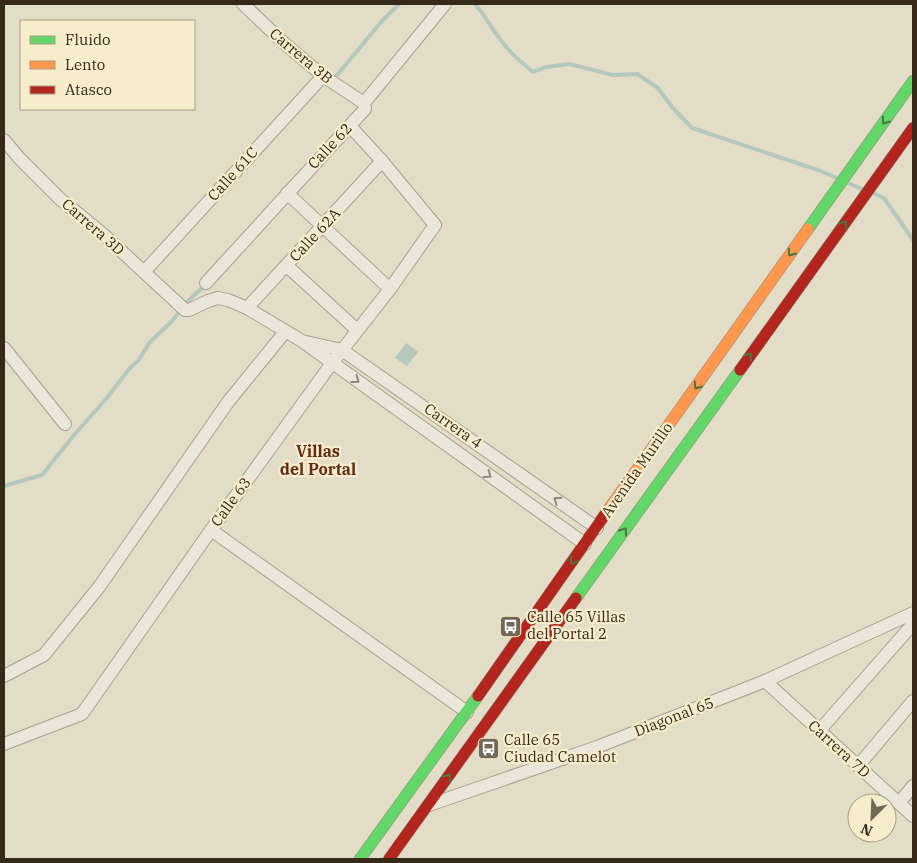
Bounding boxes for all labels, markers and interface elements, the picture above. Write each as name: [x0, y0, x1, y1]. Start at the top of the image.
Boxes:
legend: [20, 20, 195, 110]
street label: Carrera 3B: [266, 24, 337, 87]
text: Fluido: [65, 30, 110, 49]
text: Lento: [65, 55, 105, 74]
text: Atasco: [65, 80, 112, 99]
one-way arrow: [882, 115, 891, 125]
street label: Calle 62: [303, 119, 356, 173]
street label: Calle 61C: [203, 143, 262, 205]
street label: Carrera 3D: [58, 194, 129, 259]
street label: Calle 62A: [285, 203, 345, 265]
one-way arrow: [838, 220, 847, 230]
one-way arrow: [788, 247, 797, 257]
one-way arrow: [744, 353, 752, 362]
one-way arrow: [350, 374, 359, 383]
one-way arrow: [694, 380, 702, 389]
street label: Carrera 4: [421, 399, 486, 452]
street label: Avenida Murillo: [597, 418, 677, 521]
district label: Villas del Portal: [280, 441, 356, 479]
one-way arrow: [482, 469, 492, 478]
street label: Calle 63: [206, 473, 255, 530]
one-way arrow: [553, 497, 563, 506]
one-way arrow: [618, 527, 627, 537]
one-way arrow: [570, 555, 579, 565]
place label: Calle 65 Villas del Portal 2: [527, 607, 626, 643]
bus stop icon: Calle 65 Villas del Portal 2: [499, 614, 523, 638]
street label: Diagonal 65: [631, 693, 716, 740]
street label: Carrera 7D: [804, 716, 874, 781]
place label: Calle 65 Ciudad Camelot: [504, 730, 616, 766]
bus stop icon: Calle 65 Ciudad Camelot: [476, 737, 500, 761]
one-way arrow: [442, 773, 451, 783]
north arrow: [847, 793, 897, 843]
text: N: [858, 819, 875, 840]

